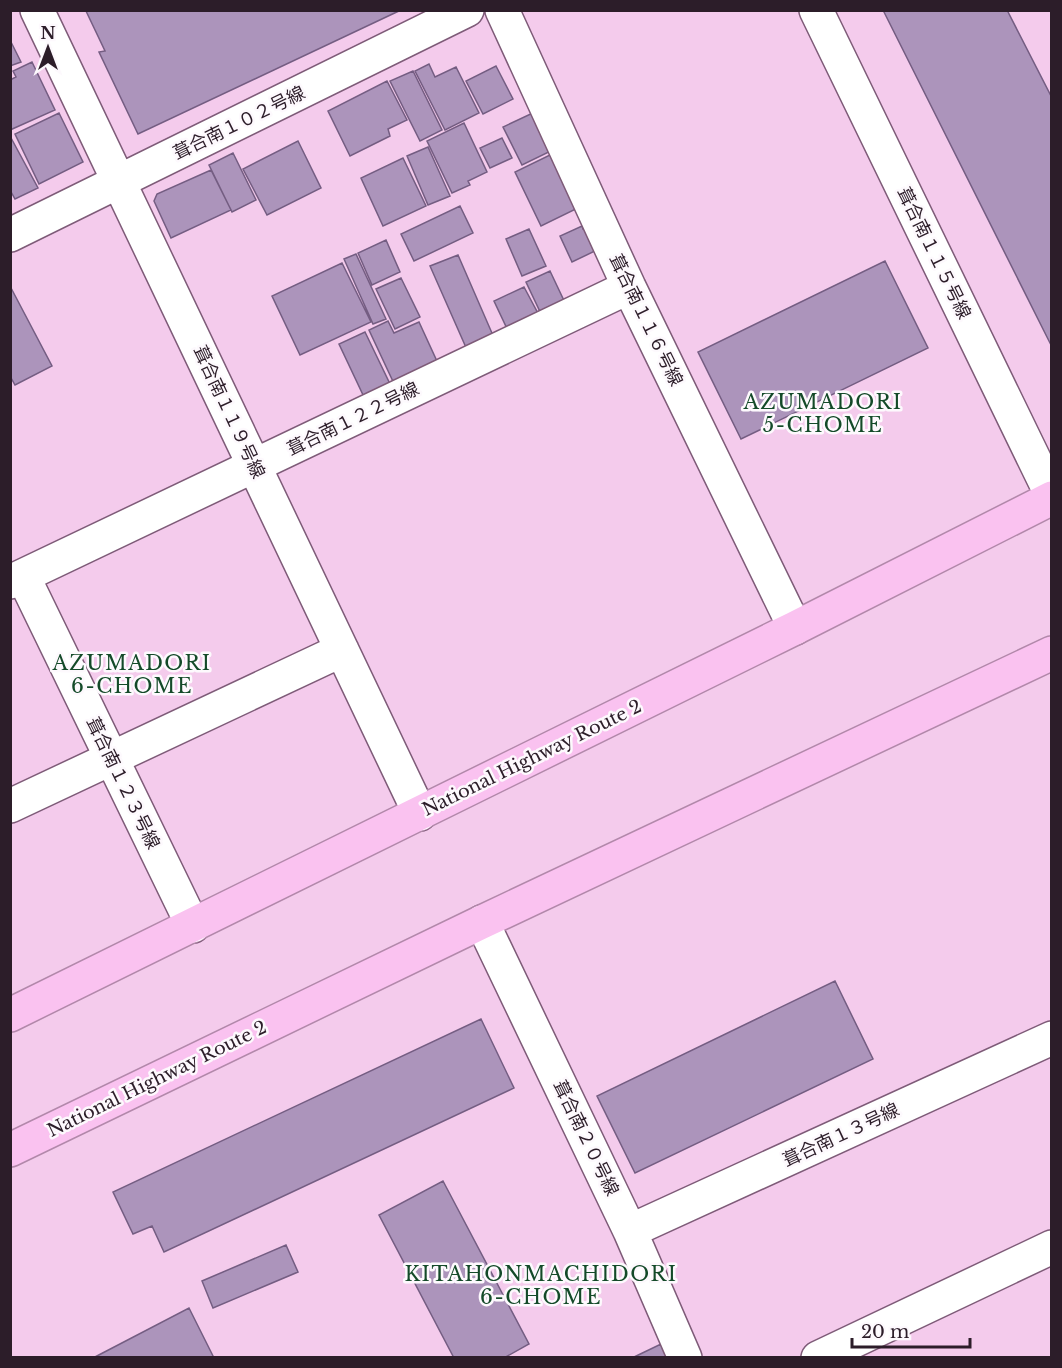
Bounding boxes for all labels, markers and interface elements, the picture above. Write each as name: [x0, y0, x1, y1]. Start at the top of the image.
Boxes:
north arrow: [18, 18, 78, 78]
text: N: [40, 23, 56, 43]
street label: 葺合南１０２号線: [169, 82, 309, 164]
street label: 葺合南１１５号線: [893, 183, 975, 323]
street label: 葺合南１１６号線: [605, 250, 687, 390]
street label: 葺合南１１９号線: [189, 342, 269, 482]
street label: 葺合南１２２号線: [283, 378, 423, 460]
district label: AZUMADORI 5-CHOME: [742, 390, 903, 437]
district label: AZUMADORI 6-CHOME: [51, 651, 212, 698]
street label: National Highway Route 2: [419, 695, 645, 821]
street label: 葺合南１２３号線: [82, 713, 164, 853]
street label: National Highway Route 2: [44, 1016, 270, 1142]
street label: 葺合南２０号線: [548, 1077, 624, 1199]
street label: 葺合南１３号線: [779, 1098, 903, 1172]
district label: KITAHONMACHIDORI 6-CHOME: [405, 1262, 677, 1309]
scale bar: [852, 1311, 970, 1349]
text: 20 m: [861, 1321, 909, 1343]

